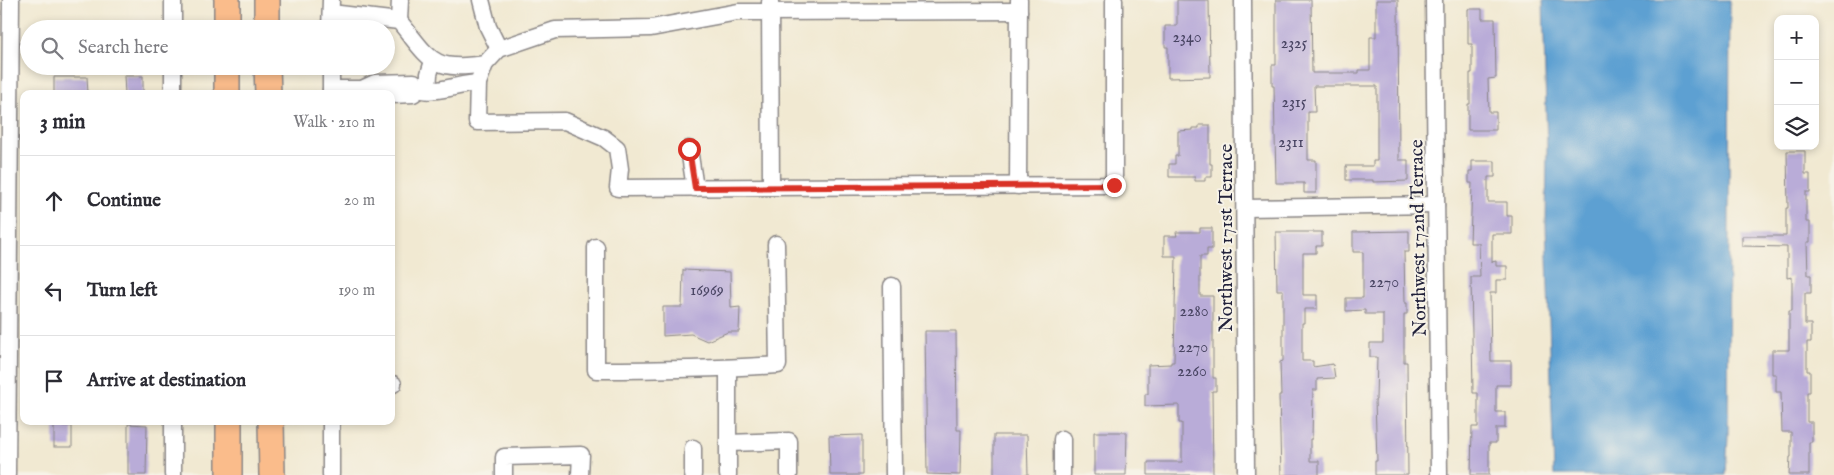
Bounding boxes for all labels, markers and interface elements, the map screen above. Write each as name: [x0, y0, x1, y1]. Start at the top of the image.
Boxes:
map controls: [1774, 15, 1819, 150]
button: +: [1774, 15, 1819, 60]
search box: [20, 20, 395, 75]
house number: 2340: [1172, 28, 1202, 48]
icon: search: [38, 34, 66, 62]
house number: 2325: [1281, 34, 1308, 54]
text: Search here: [78, 36, 169, 60]
button: −: [1774, 60, 1819, 105]
house number: 2315: [1281, 93, 1307, 113]
button: layers: [1774, 105, 1819, 150]
text: 3 min: [40, 109, 85, 136]
text: Walk · 210 m: [293, 113, 375, 133]
house number: 2311: [1278, 133, 1304, 153]
route start: [678, 138, 701, 161]
street label: Northwest 172nd Terrace: [1405, 139, 1433, 337]
street label: Northwest 171st Terrace: [1215, 144, 1239, 332]
route end: [1103, 174, 1126, 197]
icon: ahead: [40, 187, 68, 215]
text: Continue: [87, 189, 161, 213]
text: 20 m: [344, 191, 375, 211]
house number: 2270: [1369, 273, 1399, 293]
icon: left: [40, 277, 68, 305]
text: Turn left: [87, 279, 158, 303]
text: 190 m: [338, 281, 375, 301]
house number: 16969: [690, 281, 724, 301]
house number: 2280: [1179, 302, 1209, 322]
house number: 2270: [1178, 338, 1208, 358]
house number: 2260: [1177, 362, 1207, 382]
icon: arrive: [40, 367, 68, 395]
text: Arrive at destination: [87, 369, 246, 393]

